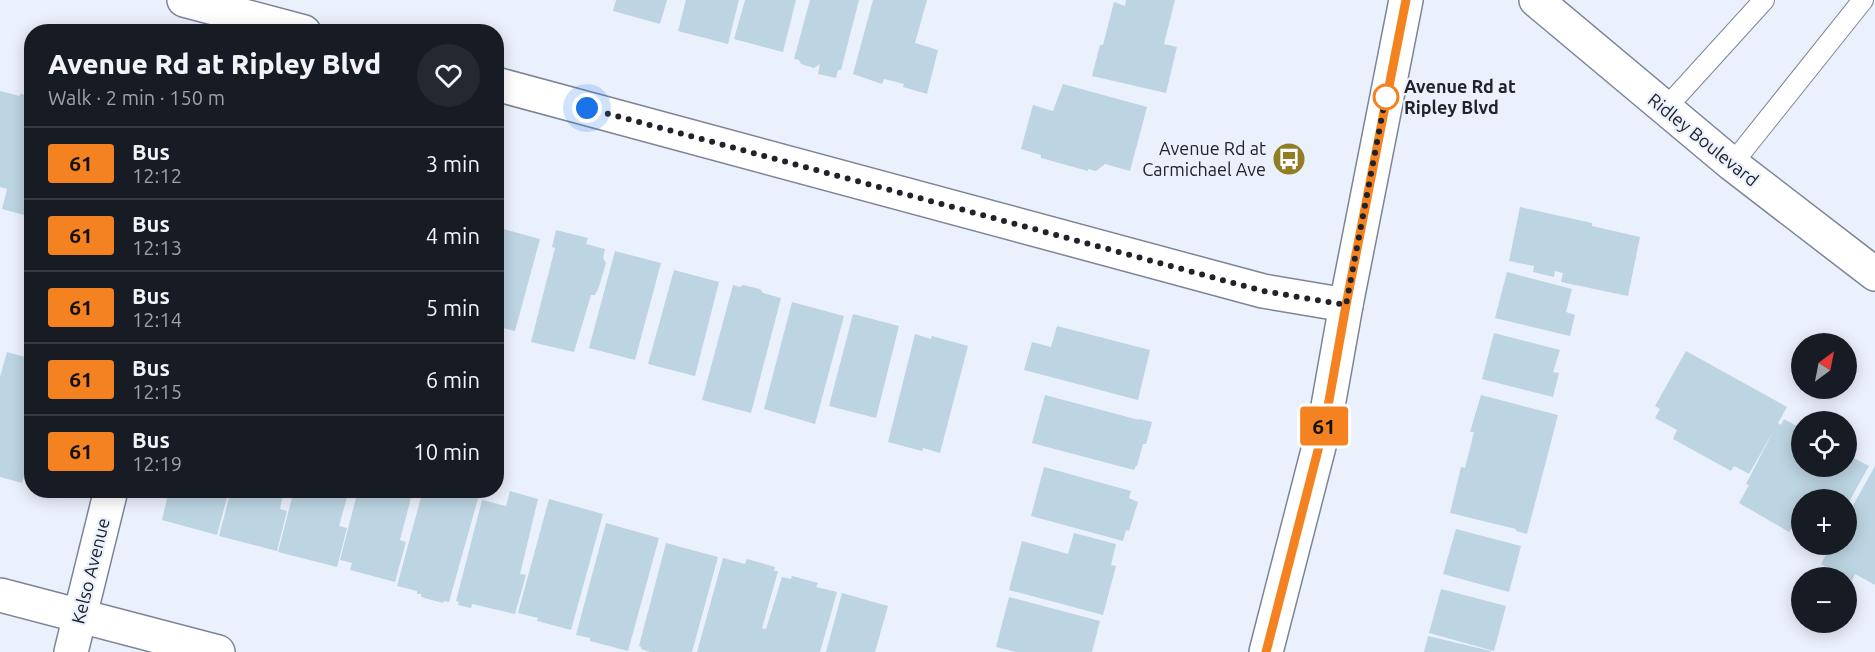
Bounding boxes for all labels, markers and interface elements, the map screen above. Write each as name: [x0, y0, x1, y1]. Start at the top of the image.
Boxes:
button: heart: [417, 44, 480, 107]
text: Avenue Rd at Ripley Blvd: [48, 48, 381, 79]
place label: Avenue Rd at Ripley Blvd: [1404, 76, 1516, 117]
marker: Avenue Rd at Ripley Blvd: [1373, 84, 1399, 110]
text: Walk · 2 min · 150 m: [48, 86, 225, 109]
street label: Ridley Boulevard: [1645, 89, 1763, 190]
your location: [572, 93, 602, 123]
place label: Avenue Rd at Carmichael Ave: [1142, 138, 1266, 179]
text: Bus: [132, 139, 170, 164]
bus stop icon: Avenue Rd at Carmichael Ave: [1271, 141, 1307, 177]
text: 61: [69, 151, 93, 175]
text: 3 min: [426, 151, 480, 176]
text: 12:12: [132, 164, 182, 187]
text: Bus: [132, 211, 170, 236]
text: 61: [69, 223, 93, 247]
text: 4 min: [426, 223, 480, 248]
text: 12:13: [132, 236, 182, 259]
text: Bus: [132, 283, 170, 308]
text: 61: [69, 295, 93, 319]
text: 5 min: [426, 295, 480, 320]
text: 12:14: [132, 308, 182, 331]
north arrow: [1791, 333, 1857, 399]
map controls: [1791, 333, 1857, 633]
text: Bus: [132, 355, 170, 380]
text: 61: [69, 367, 93, 391]
text: 6 min: [426, 367, 480, 392]
text: 12:15: [132, 380, 182, 403]
line badge: 61: [1297, 406, 1351, 446]
button: locate: [1791, 411, 1857, 477]
text: 61: [1312, 414, 1336, 438]
text: Bus: [132, 427, 170, 452]
text: 61: [69, 439, 93, 463]
text: 10 min: [413, 439, 480, 464]
text: 12:19: [132, 452, 182, 475]
button: +: [1791, 489, 1857, 555]
street label: Kelso Avenue: [67, 516, 113, 626]
button: −: [1791, 567, 1857, 633]

